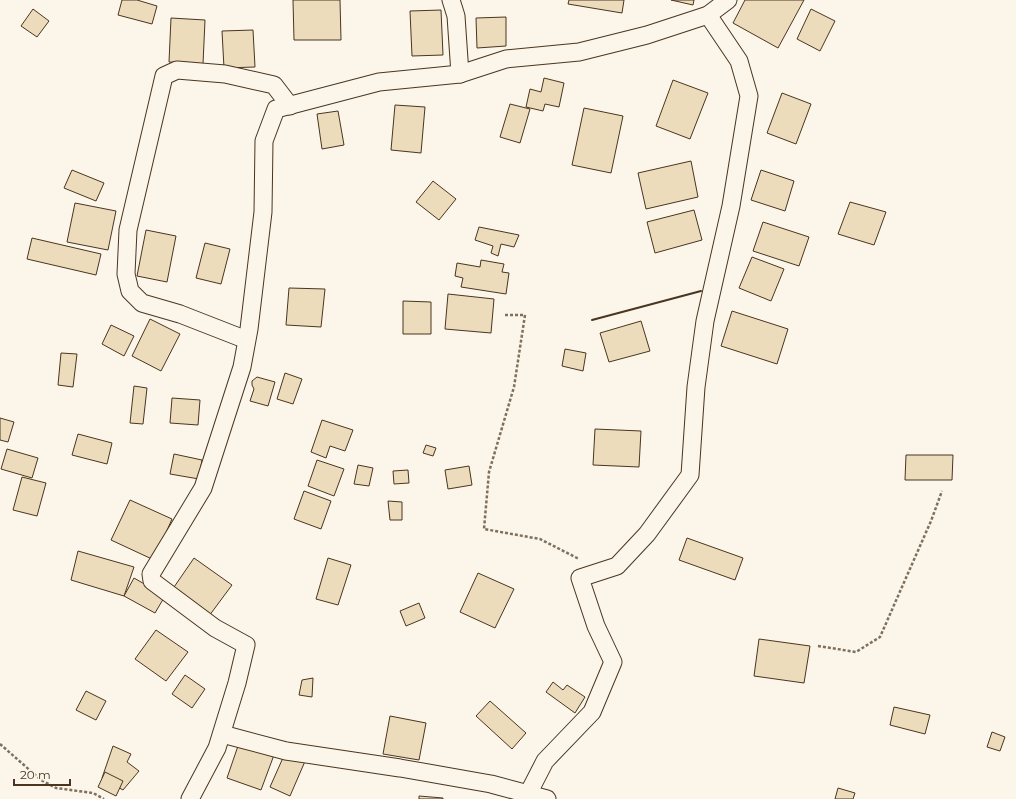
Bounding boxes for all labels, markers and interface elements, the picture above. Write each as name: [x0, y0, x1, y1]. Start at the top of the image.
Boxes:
scale bar: [14, 761, 70, 787]
text: 20 m: [20, 767, 51, 782]

